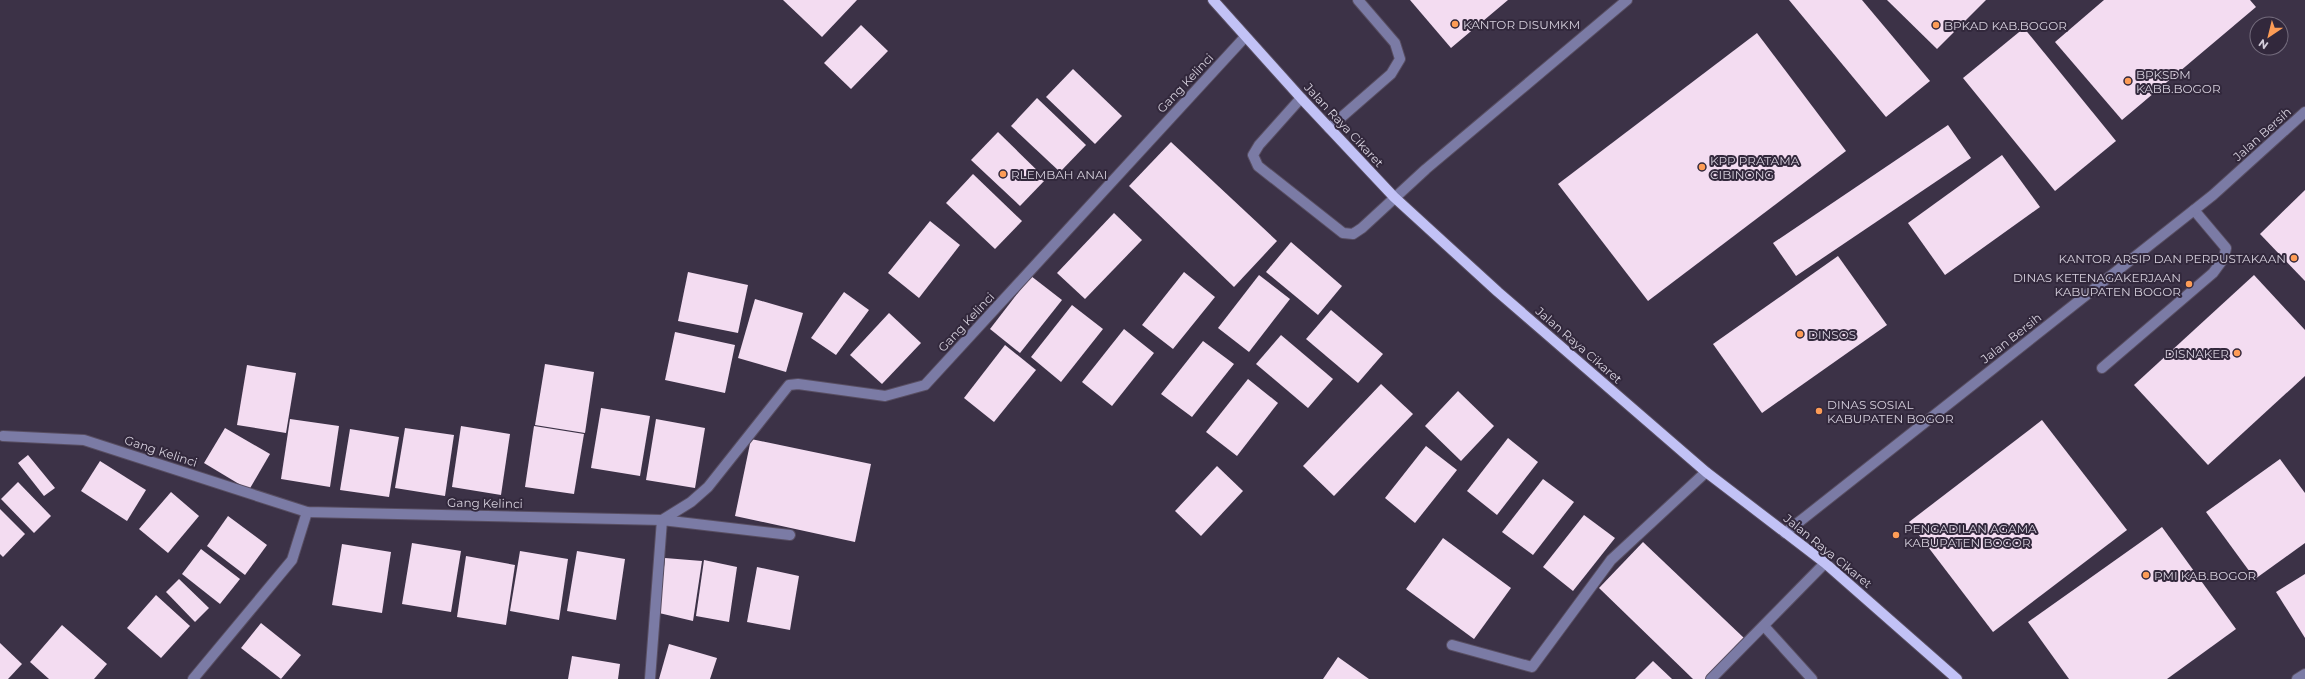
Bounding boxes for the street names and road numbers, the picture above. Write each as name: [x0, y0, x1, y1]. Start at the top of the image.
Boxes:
street label: Gang Kelinci: [1154, 50, 1216, 116]
street label: Jalan Raya Cikaret: [1301, 79, 1387, 170]
street label: Jalan Bersih: [2229, 104, 2294, 165]
street label: Gang Kelinci: [935, 289, 997, 355]
street label: Jalan Raya Cikaret: [1532, 303, 1625, 387]
street label: Jalan Bersih: [1977, 310, 2044, 367]
street label: Gang Kelinci: [123, 432, 199, 470]
street label: Gang Kelinci: [447, 495, 523, 511]
street label: Jalan Raya Cikaret: [1780, 510, 1875, 591]

